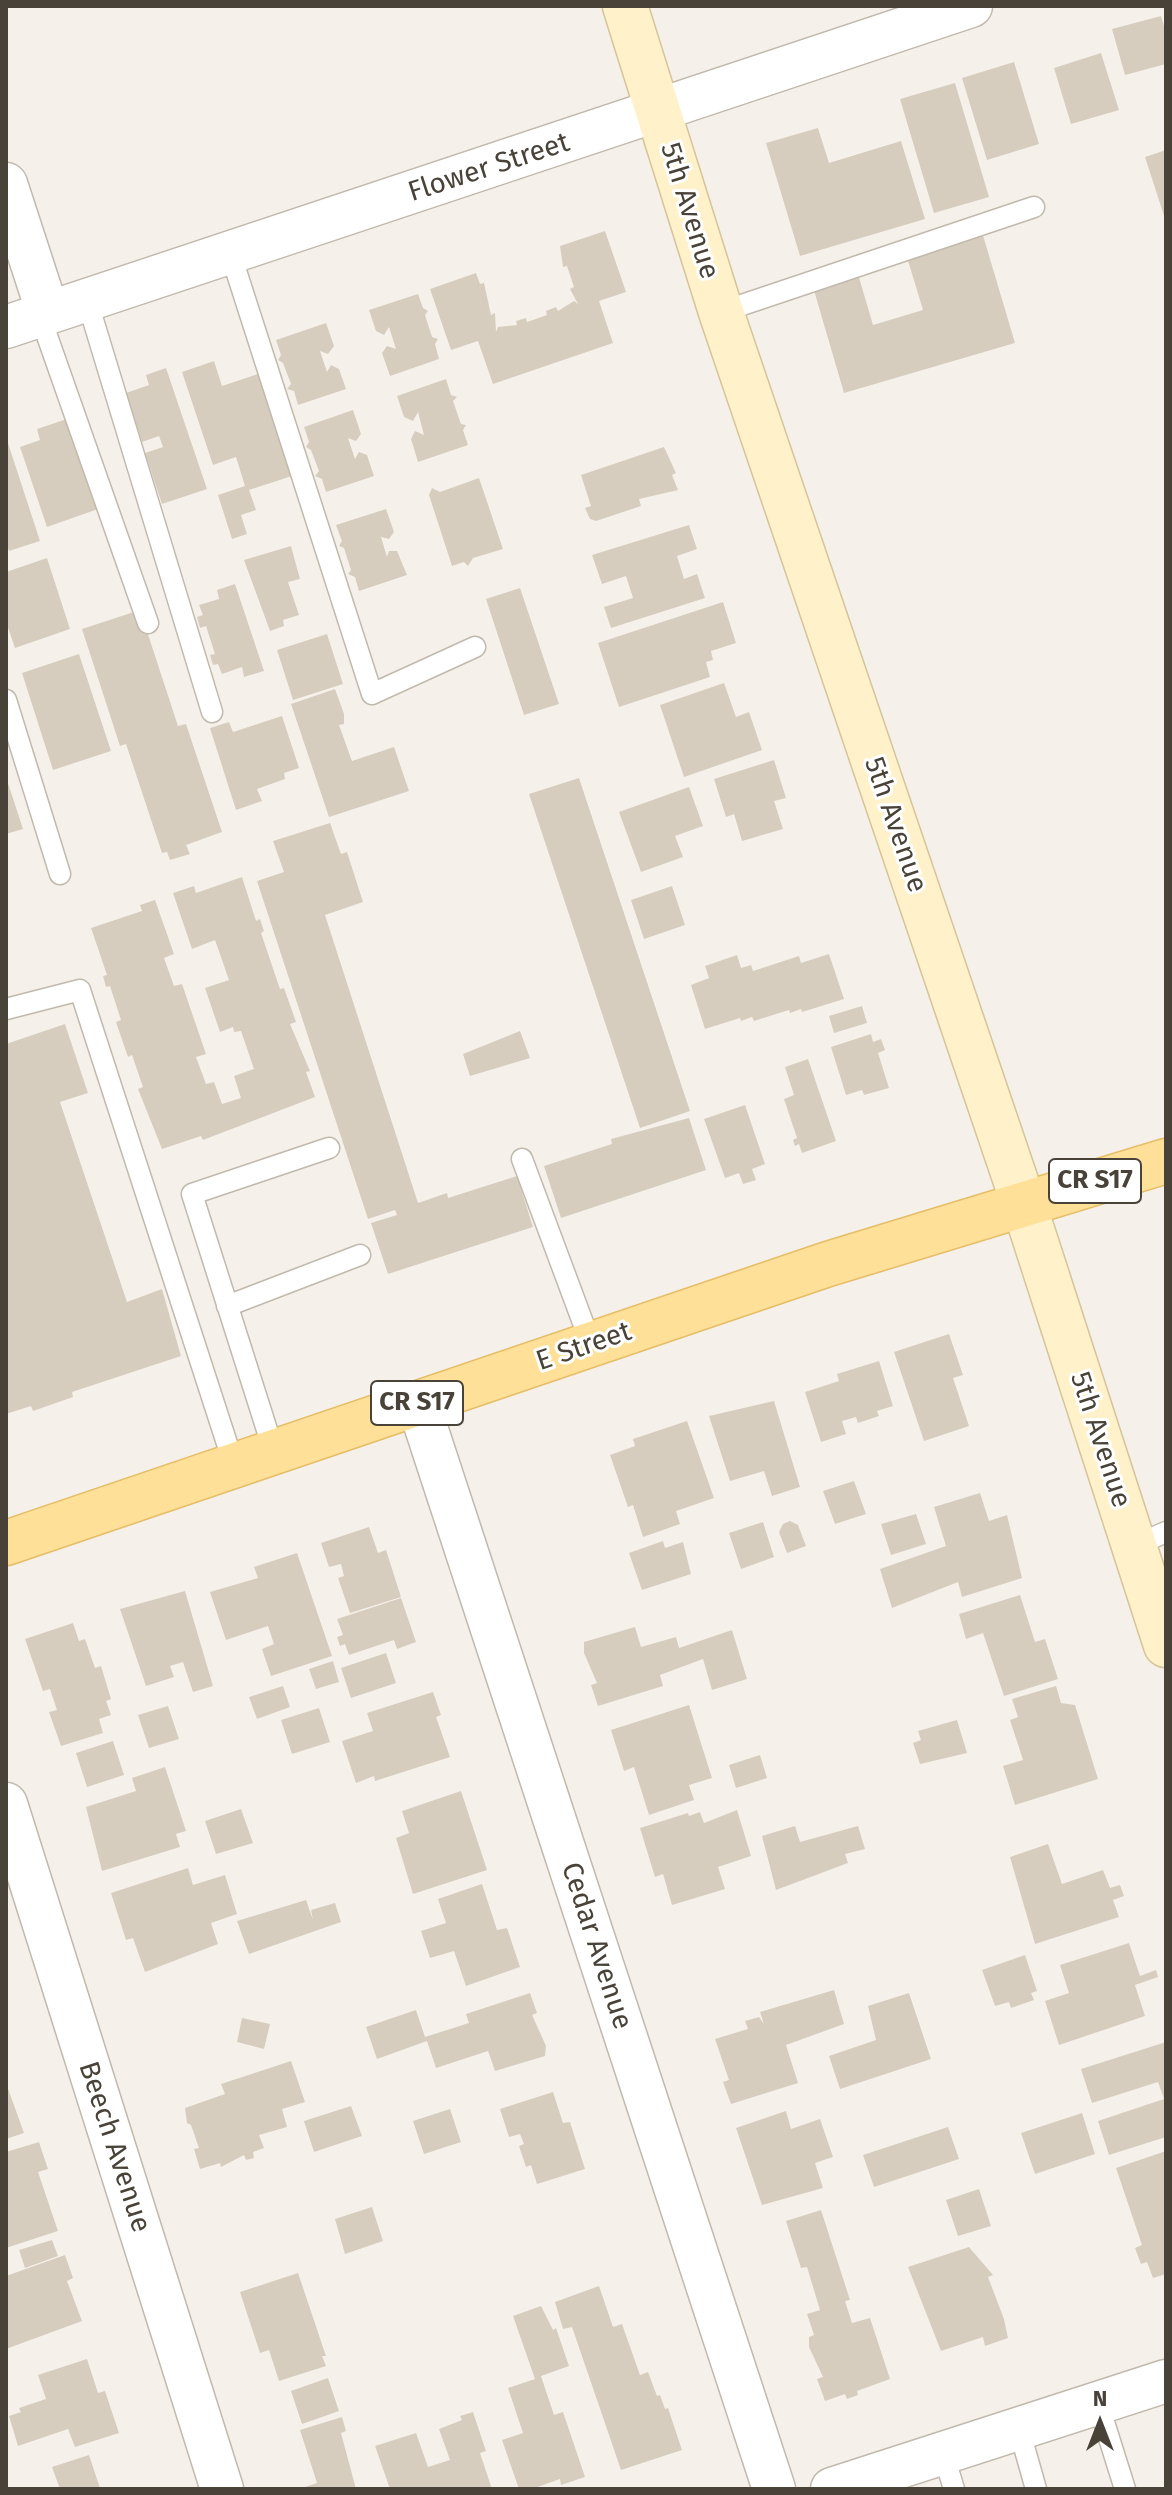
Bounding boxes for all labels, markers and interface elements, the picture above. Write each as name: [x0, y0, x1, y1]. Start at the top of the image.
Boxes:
street label: Flower Street: [404, 126, 574, 210]
street label: 5th Avenue: [652, 139, 726, 283]
street label: 5th Avenue: [856, 753, 934, 897]
road number: CR S17: [1049, 1159, 1141, 1203]
street label: E Street: [532, 1315, 636, 1379]
street label: 5th Avenue: [1062, 1368, 1138, 1512]
road number: CR S17: [371, 1381, 463, 1425]
street label: Cedar Avenue: [553, 1858, 639, 2034]
street label: Beech Avenue: [71, 2057, 157, 2237]
north arrow: [1060, 2383, 1140, 2463]
text: N: [1093, 2385, 1107, 2412]

